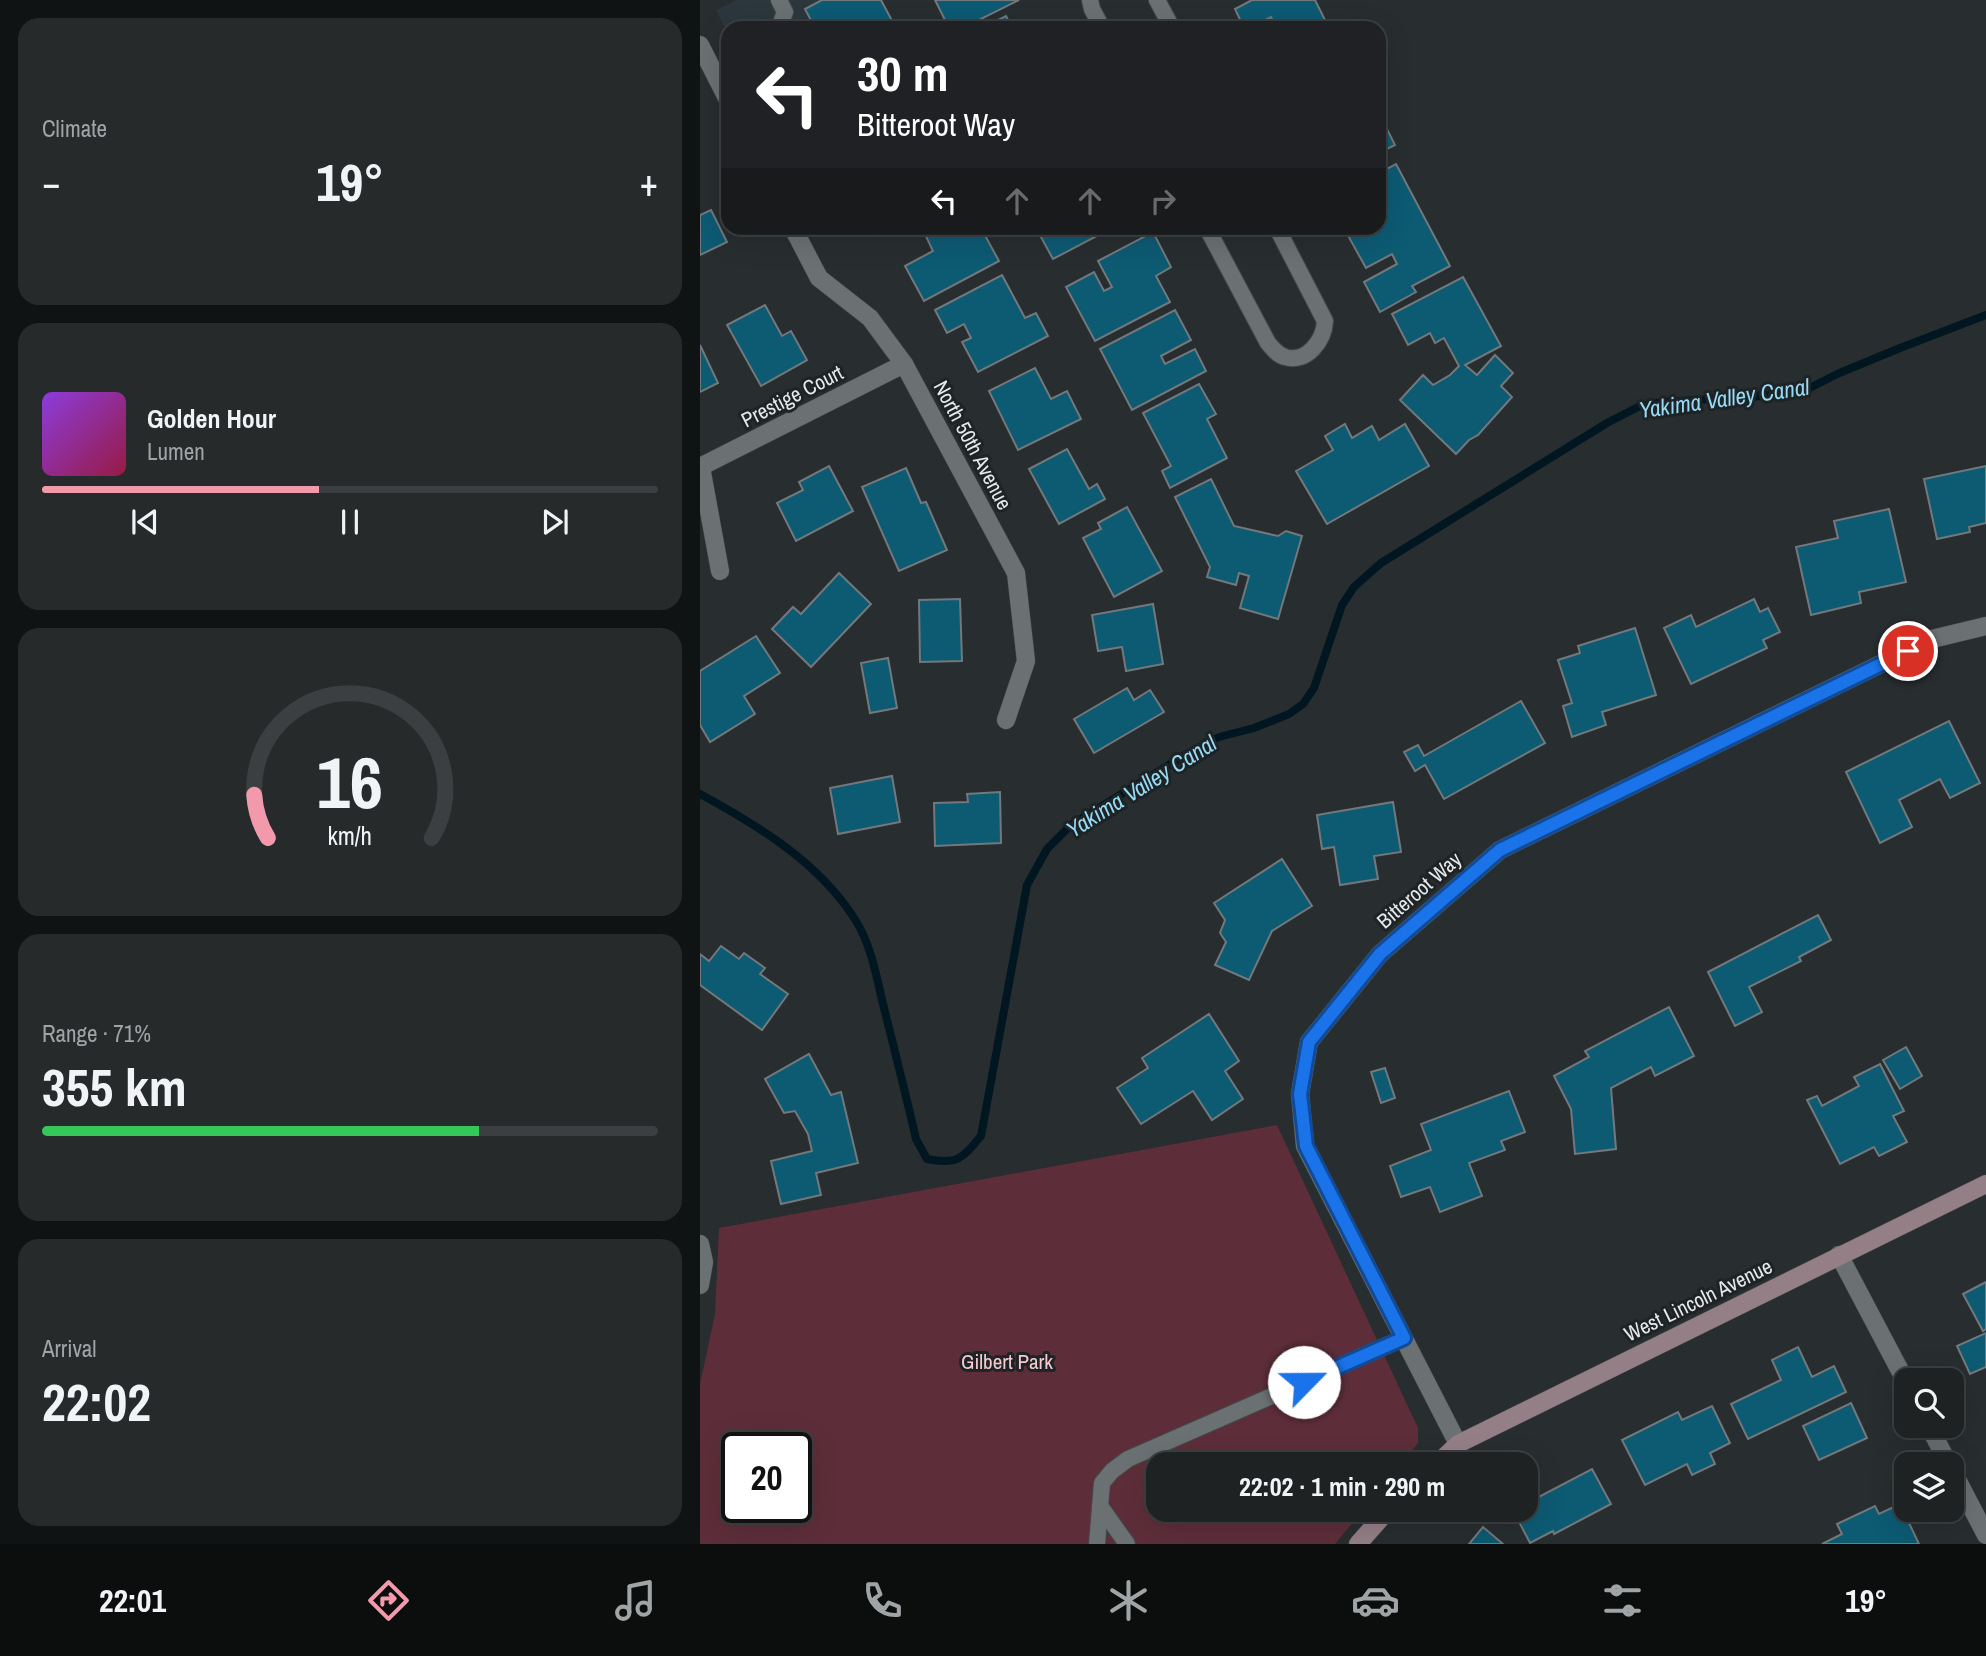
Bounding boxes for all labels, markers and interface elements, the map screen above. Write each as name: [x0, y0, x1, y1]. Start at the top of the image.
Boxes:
text: 30 m: [857, 40, 949, 106]
icon: left: [742, 49, 833, 140]
text: Bitteroot Way: [857, 103, 1015, 146]
text: Climate: [42, 113, 107, 144]
text: 19°: [316, 147, 384, 217]
text: −: [42, 157, 60, 208]
text: +: [640, 157, 658, 208]
icon: left: [925, 182, 963, 220]
icon: ahead: [998, 182, 1036, 220]
icon: ahead: [1071, 182, 1109, 220]
icon: right: [1144, 182, 1182, 220]
street label: Prestige Court: [736, 358, 848, 434]
water label: Yakima Valley Canal: [1637, 371, 1812, 425]
street label: North 50th Avenue: [927, 375, 1019, 515]
text: Golden Hour: [147, 401, 276, 436]
text: Lumen: [147, 436, 205, 467]
icon: previous: [126, 503, 164, 541]
icon: pause: [331, 503, 369, 541]
icon: next: [536, 503, 574, 541]
pin: [1878, 621, 1938, 681]
icon: arrive: [1889, 632, 1927, 670]
water label: Yakima Valley Canal: [1060, 727, 1223, 845]
text: 16: [317, 733, 383, 831]
text: km/h: [328, 819, 372, 853]
street label: Bitteroot Way: [1370, 845, 1468, 935]
text: Range · 71%: [42, 1018, 151, 1049]
text: 355 km: [42, 1052, 187, 1122]
street label: West Lincoln Avenue: [1619, 1252, 1777, 1348]
text: Arrival: [42, 1333, 97, 1364]
position arrow: [1267, 1345, 1341, 1419]
park label: Gilbert Park: [961, 1347, 1053, 1376]
text: 22:02: [42, 1367, 151, 1437]
map controls: [1894, 1368, 1964, 1522]
button: search: [1894, 1368, 1964, 1438]
speed limit sign: 20: [721, 1432, 812, 1523]
button: layers: [1894, 1452, 1964, 1522]
text: 22:02 · 1 min · 290 m: [1239, 1469, 1445, 1504]
icon: directions: [364, 1576, 413, 1625]
icon: music: [611, 1576, 660, 1625]
icon: phone: [858, 1576, 907, 1625]
icon: climate: [1104, 1576, 1153, 1625]
icon: car: [1351, 1576, 1400, 1625]
icon: filters: [1598, 1576, 1647, 1625]
text: 22:01: [99, 1579, 166, 1622]
text: 19°: [1845, 1579, 1887, 1622]

